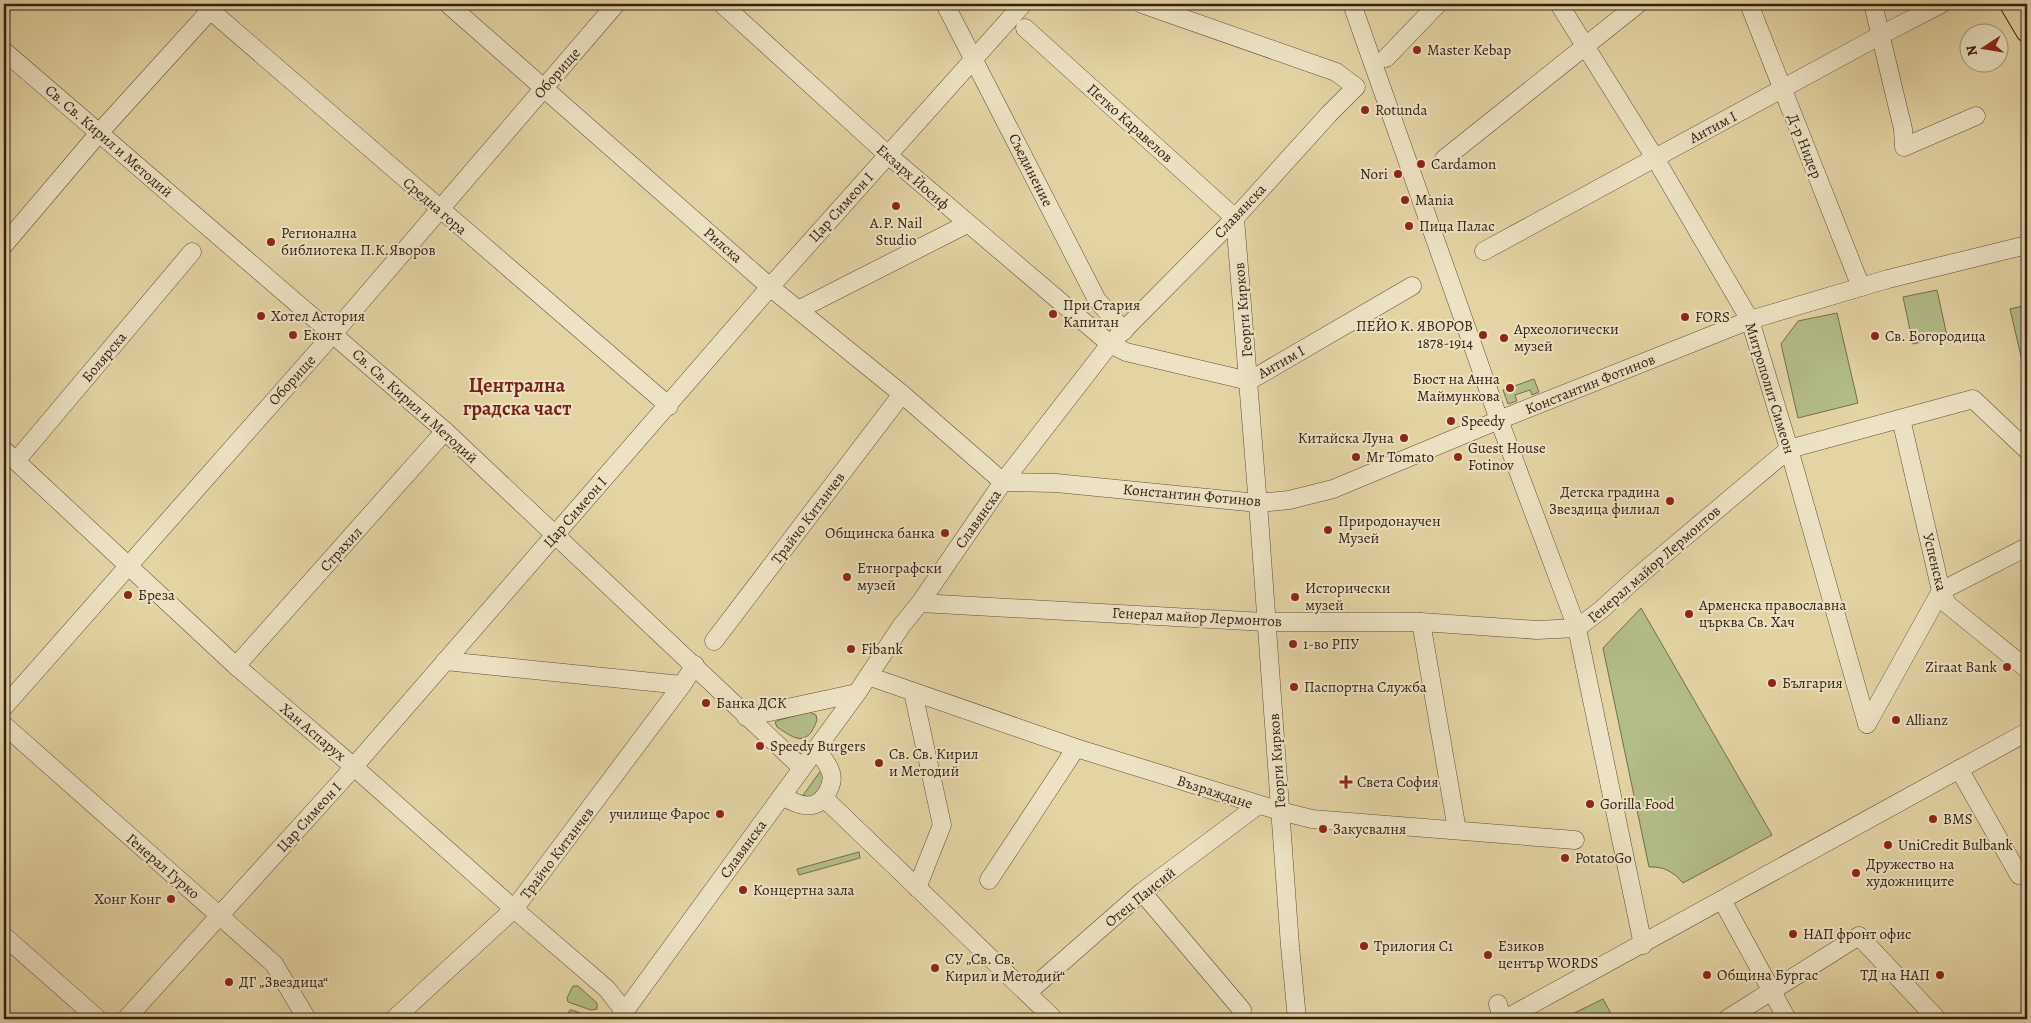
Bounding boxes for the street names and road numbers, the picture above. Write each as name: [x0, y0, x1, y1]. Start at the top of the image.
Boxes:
street label: Оборище: [529, 43, 585, 103]
street label: Петко Каравелов: [1083, 79, 1177, 167]
street label: Св. Св. Кирил и Методий: [41, 80, 177, 202]
street label: Антим I: [1685, 106, 1740, 148]
street label: Д-р Нидер: [1783, 111, 1827, 181]
street label: Съединение: [1004, 130, 1058, 210]
street label: Екзарх Йосиф: [872, 140, 954, 214]
street label: Цар Симеон I: [804, 168, 878, 246]
street label: Средна гора: [399, 173, 471, 239]
street label: Славянска: [1210, 179, 1270, 243]
street label: Рилска: [699, 223, 747, 267]
street label: Георги Кирков: [1229, 262, 1257, 358]
street label: Митрополит Симеон: [1740, 320, 1800, 456]
street label: Болярска: [77, 328, 131, 386]
street label: Антим I: [1253, 341, 1308, 384]
street label: Св. Св. Кирил и Методий: [348, 344, 482, 468]
street label: Константин Фотинов: [1522, 349, 1658, 419]
street label: Оборище: [264, 350, 320, 410]
street label: Трайчо Китанчев: [767, 468, 849, 568]
street label: Цар Симеон I: [539, 472, 611, 552]
street label: Константин Фотинов: [1122, 479, 1262, 511]
street label: Славянска: [950, 485, 1006, 552]
street label: Генерал майор Лермонтов: [1583, 501, 1725, 627]
street label: Страхил: [315, 522, 367, 576]
street label: Успенска: [1918, 531, 1952, 593]
street label: Генерал майор Лермонтов: [1112, 603, 1282, 631]
street label: Хан Аспарух: [276, 698, 351, 766]
street label: Георги Кирков: [1264, 713, 1290, 809]
street label: Възраждане: [1174, 770, 1256, 814]
street label: Цар Симеон I: [272, 778, 346, 856]
street label: Трайчо Китанчев: [516, 803, 598, 903]
street label: Славянска: [715, 816, 771, 882]
street label: Генерал Гурко: [122, 829, 204, 903]
street label: Отец Паисий: [1101, 862, 1180, 932]

